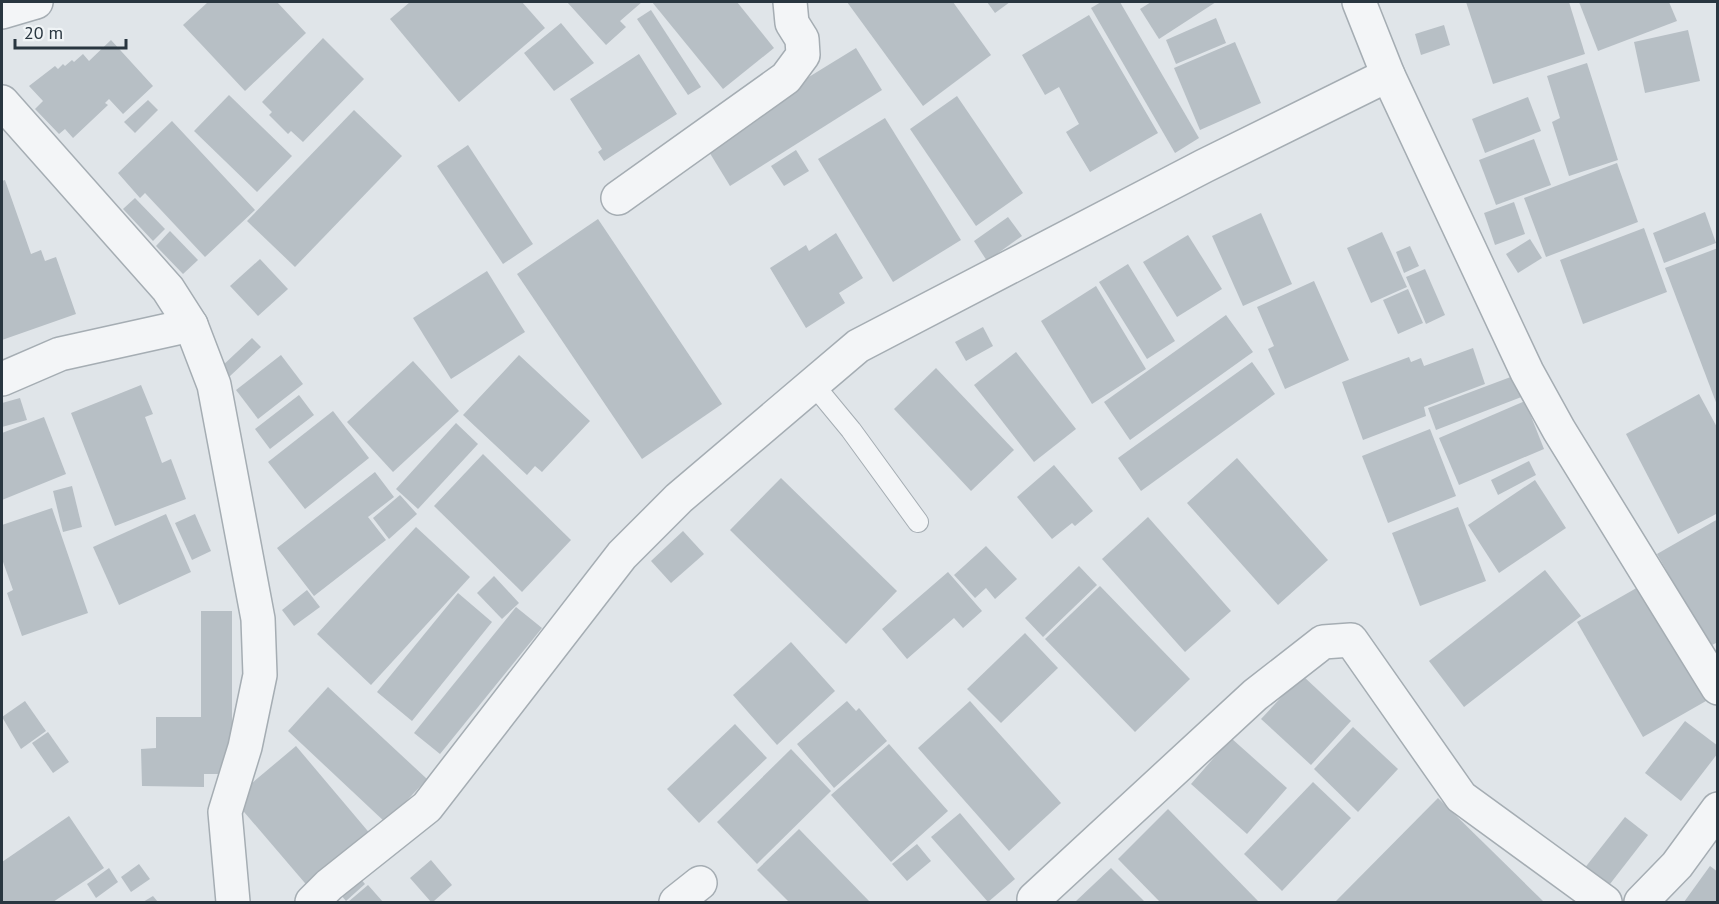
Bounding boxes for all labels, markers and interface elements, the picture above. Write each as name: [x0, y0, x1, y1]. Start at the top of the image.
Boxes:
scale bar: [15, 12, 126, 50]
text: 20 m: [24, 21, 63, 44]

